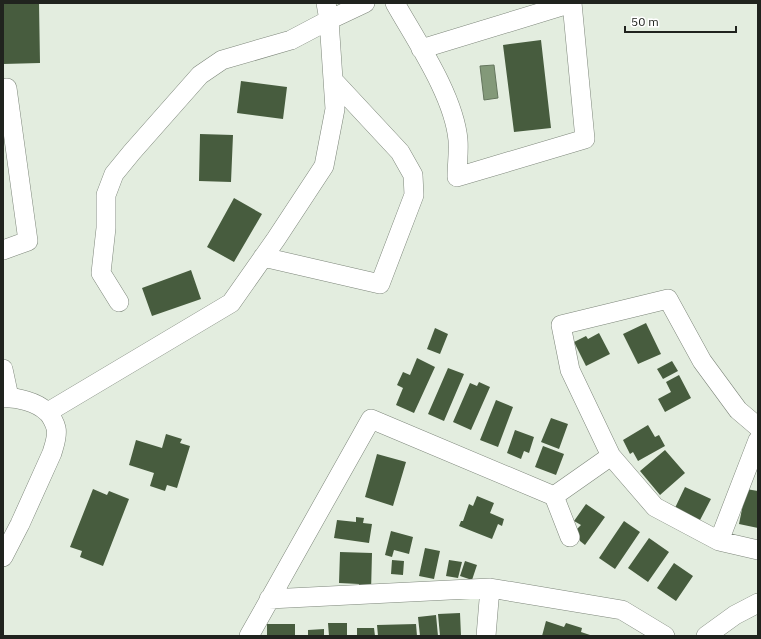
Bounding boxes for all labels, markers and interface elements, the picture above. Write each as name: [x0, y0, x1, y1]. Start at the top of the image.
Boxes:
scale bar: [625, 8, 736, 34]
text: 50 m: [631, 14, 659, 29]

